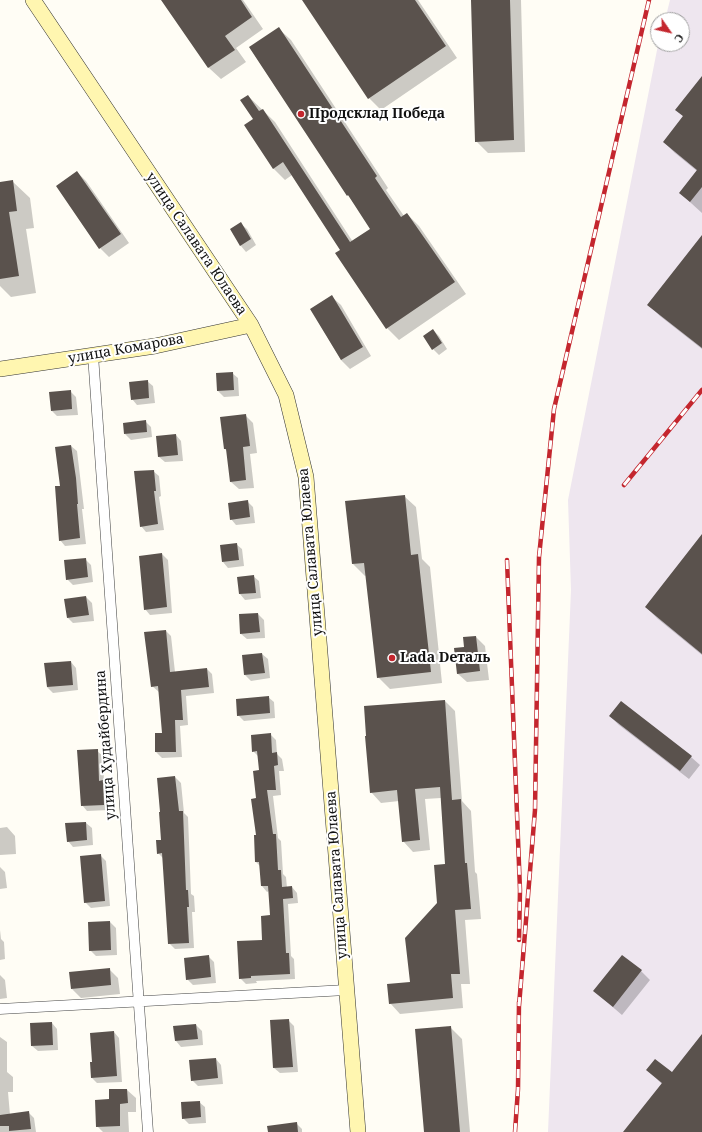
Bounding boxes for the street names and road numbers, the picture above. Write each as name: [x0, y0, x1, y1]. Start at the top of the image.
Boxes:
street label: улица Салавата Юлаева: [142, 169, 250, 319]
street label: улица Комарова: [67, 331, 185, 367]
street label: улица Салавата Юлаева: [295, 467, 327, 637]
street label: улица Худайбердина: [92, 669, 120, 821]
street label: улица Салавата Юлаева: [323, 790, 351, 960]

